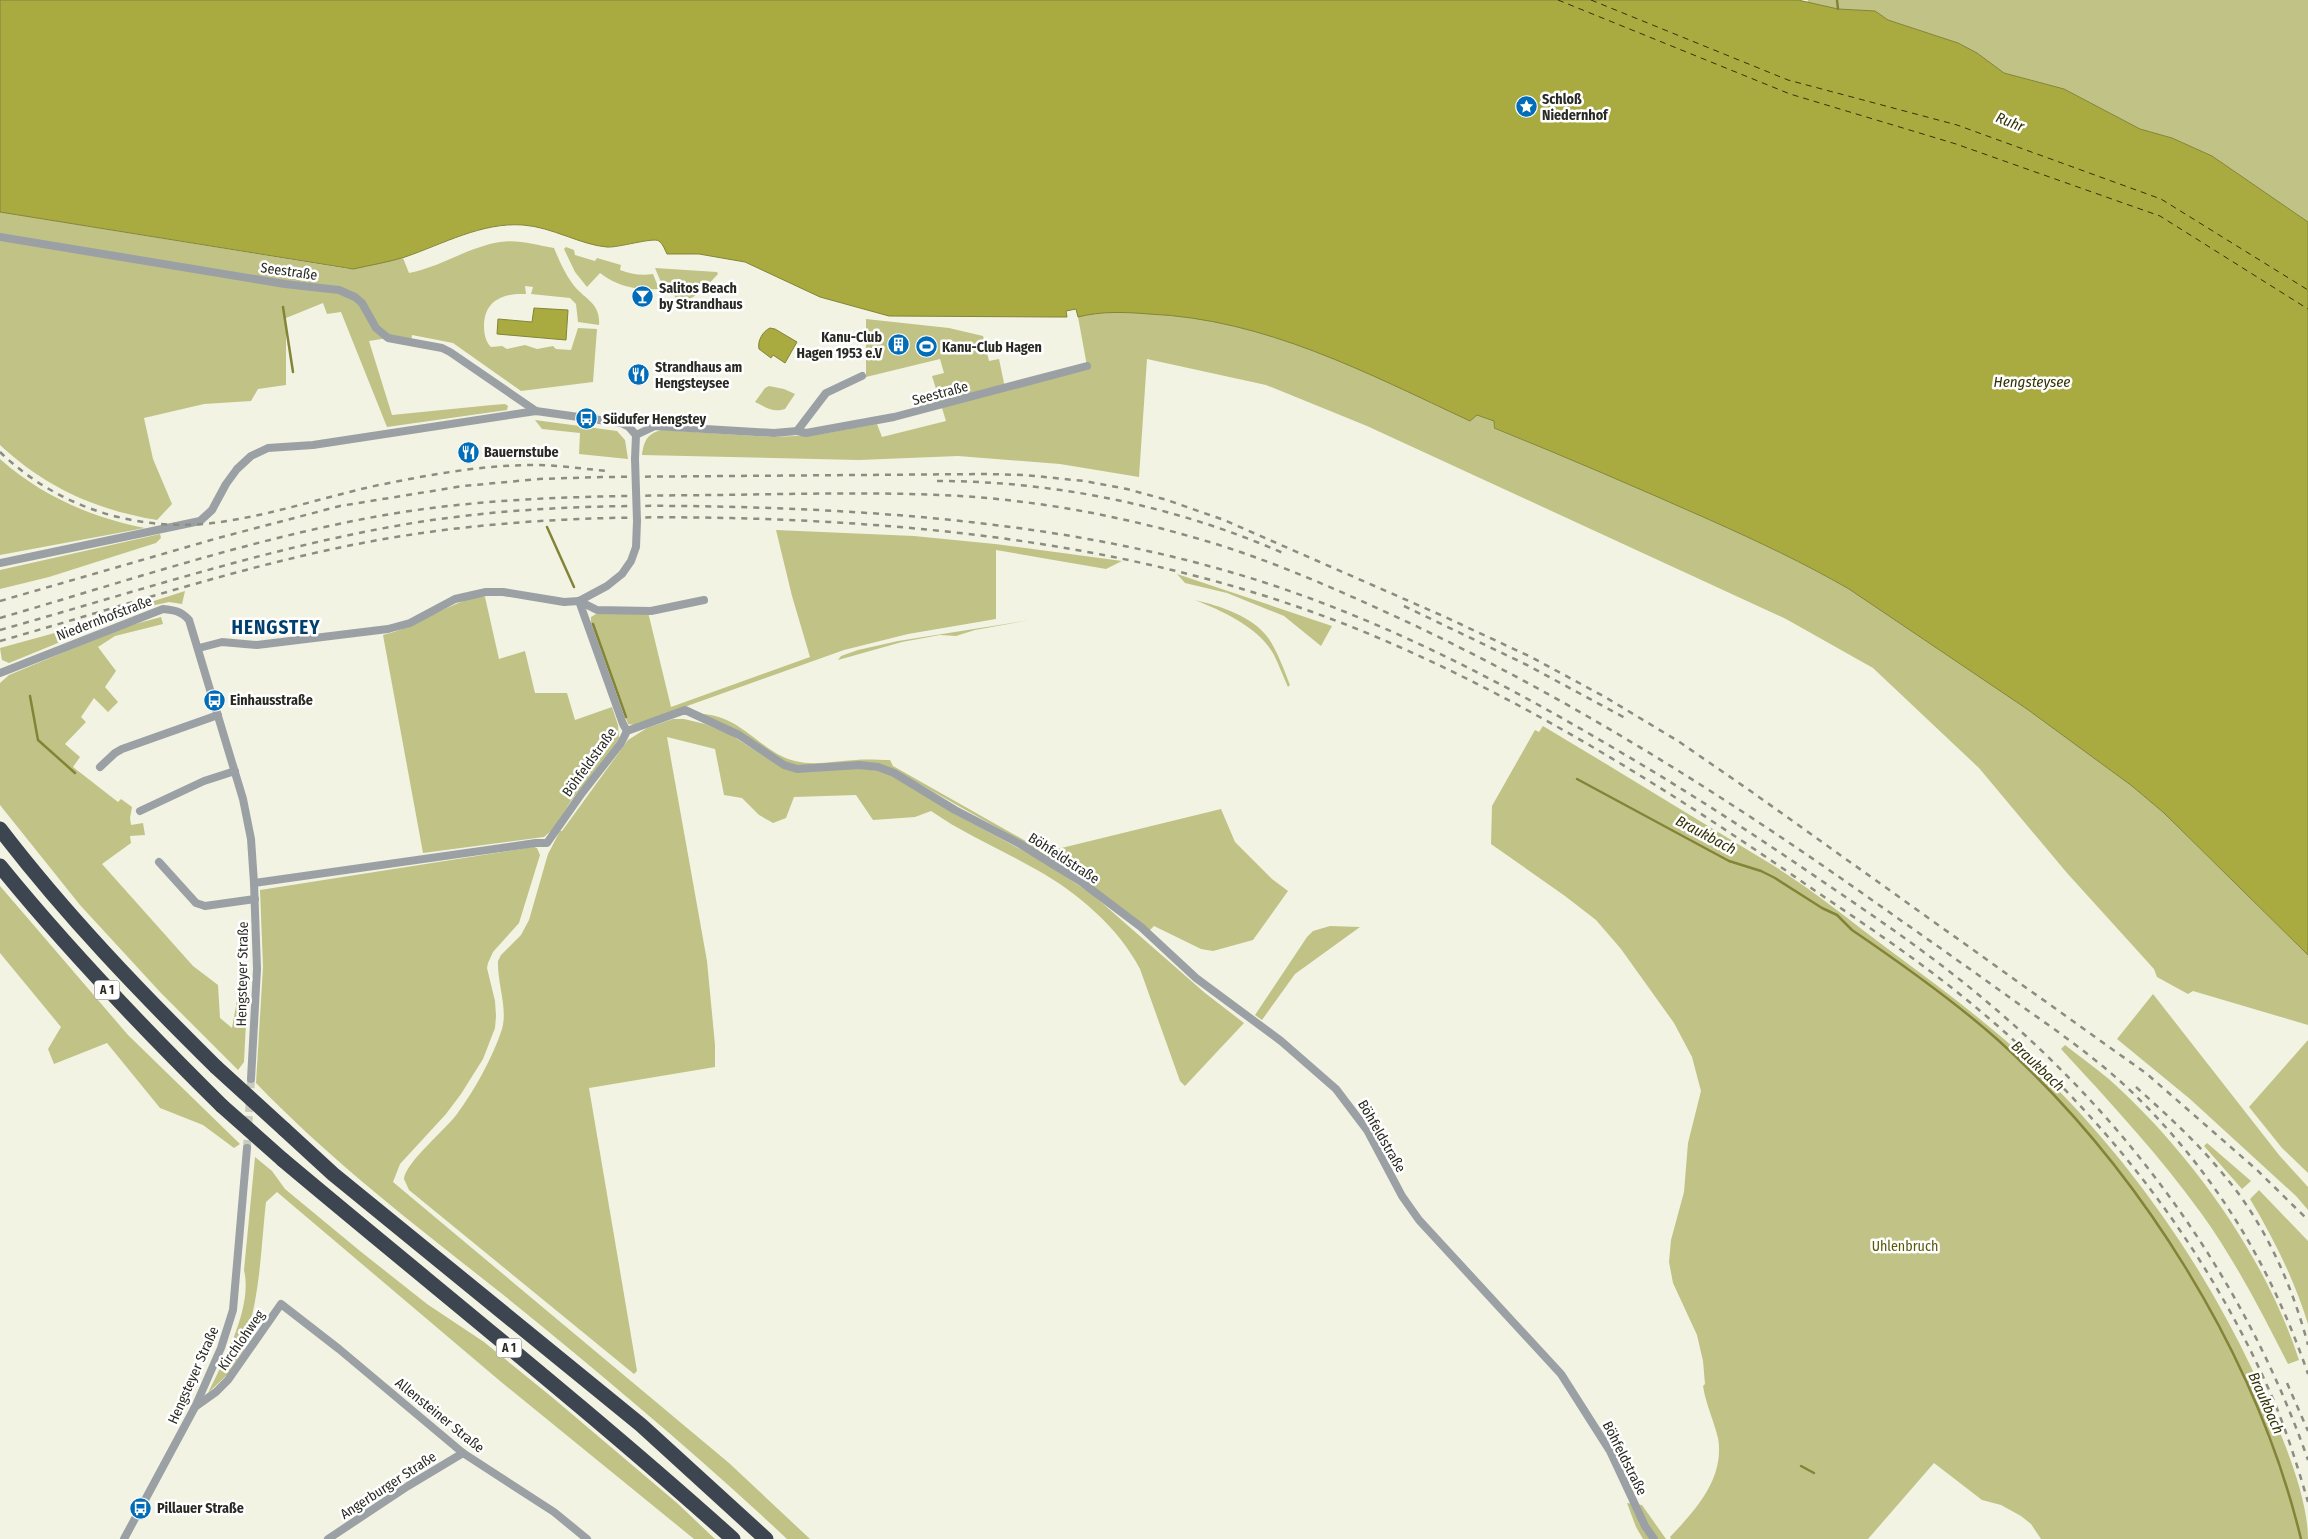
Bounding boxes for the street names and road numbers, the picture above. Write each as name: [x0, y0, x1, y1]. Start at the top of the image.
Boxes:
street label: Seestraße: [259, 259, 318, 284]
street label: Seestraße: [910, 378, 970, 409]
street label: Niedernhofstraße: [54, 592, 154, 644]
street label: Böhfeldstraße: [559, 725, 620, 800]
street label: Böhfeldstraße: [1025, 829, 1102, 888]
street label: Hengsteyer Straße: [233, 921, 252, 1027]
road number: A 1: [94, 980, 120, 1000]
street label: Böhfeldstraße: [1354, 1097, 1409, 1176]
street label: Kirchlohweg: [214, 1306, 269, 1374]
street label: Hengsteyer Straße: [164, 1324, 223, 1427]
road number: A 1: [496, 1339, 522, 1358]
street label: Allensteiner Straße: [392, 1374, 488, 1456]
street label: Böhfeldstraße: [1599, 1418, 1651, 1498]
street label: Angerburger Straße: [337, 1448, 440, 1523]

